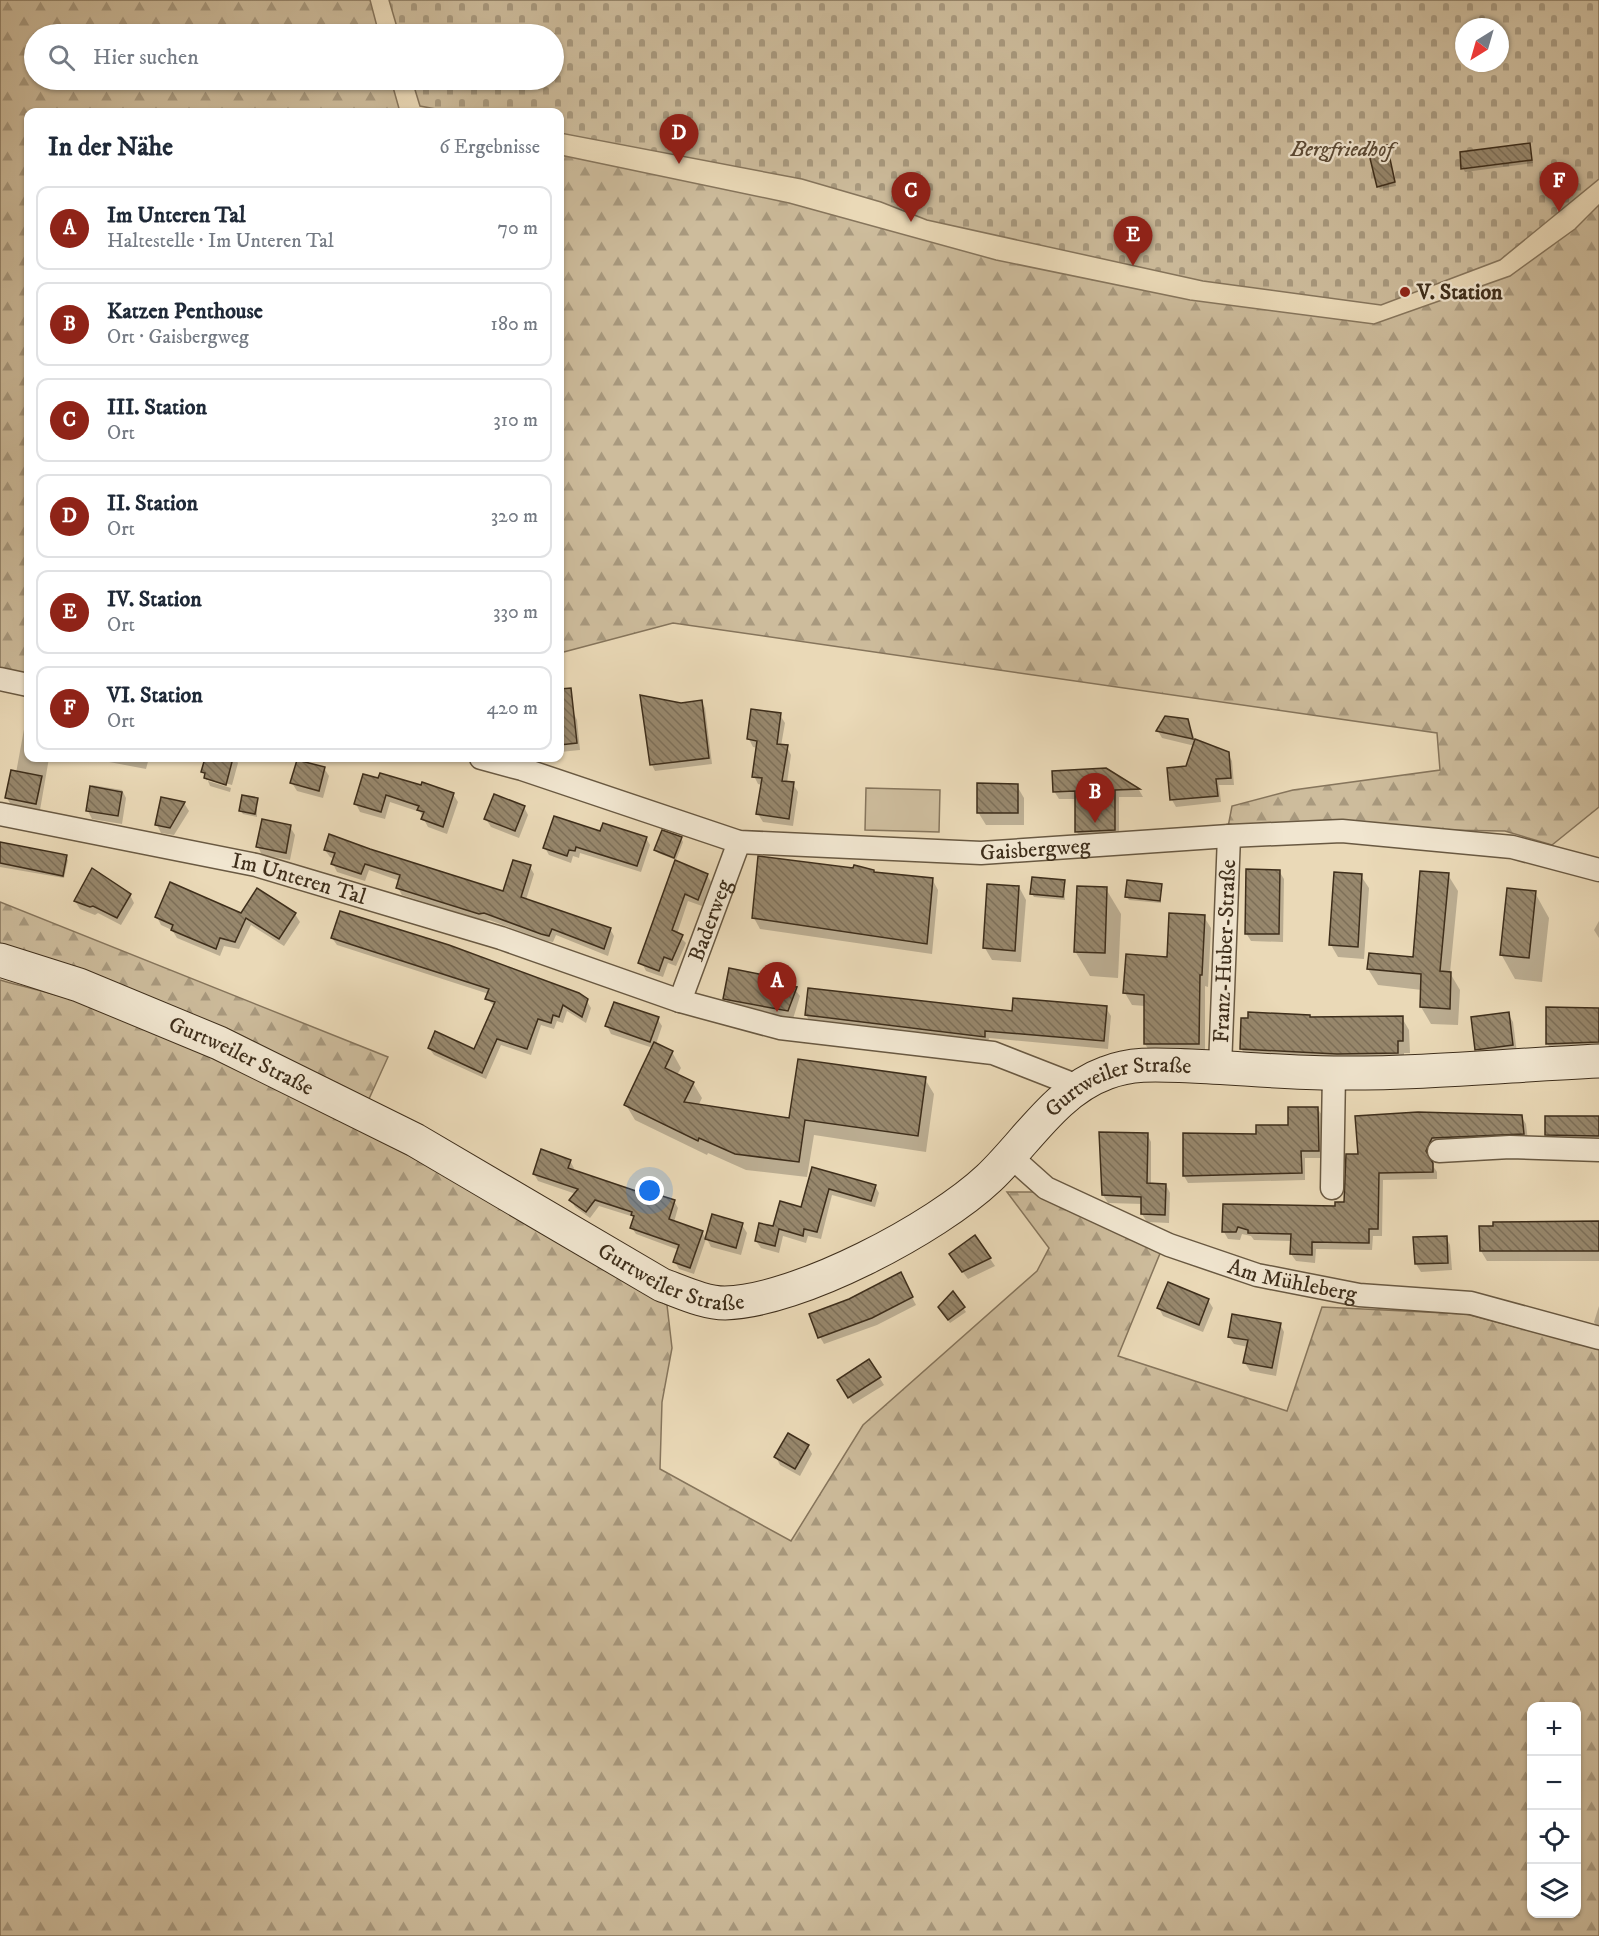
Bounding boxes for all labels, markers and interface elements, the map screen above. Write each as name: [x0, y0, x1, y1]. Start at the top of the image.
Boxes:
north arrow: [1455, 18, 1509, 72]
search box: [24, 24, 564, 90]
icon: search: [45, 41, 78, 74]
text: Hier suchen: [93, 44, 199, 71]
pin: D: [660, 114, 698, 164]
text: In der Nähe: [48, 131, 173, 164]
text: 6 Ergebnisse: [439, 135, 540, 160]
park label: Bergfriedhof: [1290, 136, 1398, 163]
pin: F: [1540, 162, 1578, 212]
pin: C: [892, 172, 930, 222]
text: Im Unteren Tal: [107, 202, 246, 229]
text: A: [63, 216, 76, 241]
text: 70 m: [497, 216, 538, 241]
pin: E: [1114, 216, 1152, 266]
text: Haltestelle · Im Unteren Tal: [107, 229, 334, 254]
place label: V. Station: [1416, 279, 1503, 306]
marker: V. Station: [1398, 285, 1412, 299]
text: Katzen Penthouse: [107, 298, 263, 325]
text: B: [63, 312, 76, 337]
text: 180 m: [491, 312, 538, 337]
text: Ort · Gaisbergweg: [107, 325, 249, 350]
text: III. Station: [107, 394, 207, 421]
text: C: [63, 408, 76, 433]
text: 310 m: [493, 408, 538, 433]
text: Ort: [107, 421, 135, 446]
text: II. Station: [107, 490, 198, 517]
text: D: [62, 504, 77, 529]
text: 320 m: [491, 504, 538, 529]
text: Ort: [107, 517, 135, 542]
text: IV. Station: [107, 586, 202, 613]
text: E: [62, 600, 77, 625]
text: 330 m: [493, 600, 538, 625]
text: Ort: [107, 613, 135, 638]
text: VI. Station: [107, 682, 203, 709]
text: F: [63, 696, 76, 721]
text: 420 m: [487, 696, 538, 721]
text: Ort: [107, 709, 135, 734]
pin: B: [1076, 774, 1114, 823]
street label: Gaisbergweg: [979, 832, 1092, 867]
street label: Im Unteren Tal: [230, 847, 370, 911]
street label: Franz-Huber-Straße: [1207, 859, 1242, 1043]
street label: Baderweg: [682, 875, 738, 965]
pin: A: [758, 962, 796, 1012]
street label: Gurtweiler Straße: [165, 1010, 318, 1101]
street label: Gurtweiler Straße: [1039, 1051, 1192, 1123]
your location: [635, 1176, 664, 1205]
street label: Gurtweiler Straße: [593, 1237, 746, 1317]
street label: Am Mühleberg: [1224, 1253, 1360, 1308]
map controls: [1527, 1702, 1581, 1918]
button: +: [1527, 1702, 1581, 1756]
button: −: [1527, 1756, 1581, 1810]
button: locate: [1527, 1810, 1581, 1864]
button: layers: [1527, 1864, 1581, 1918]

